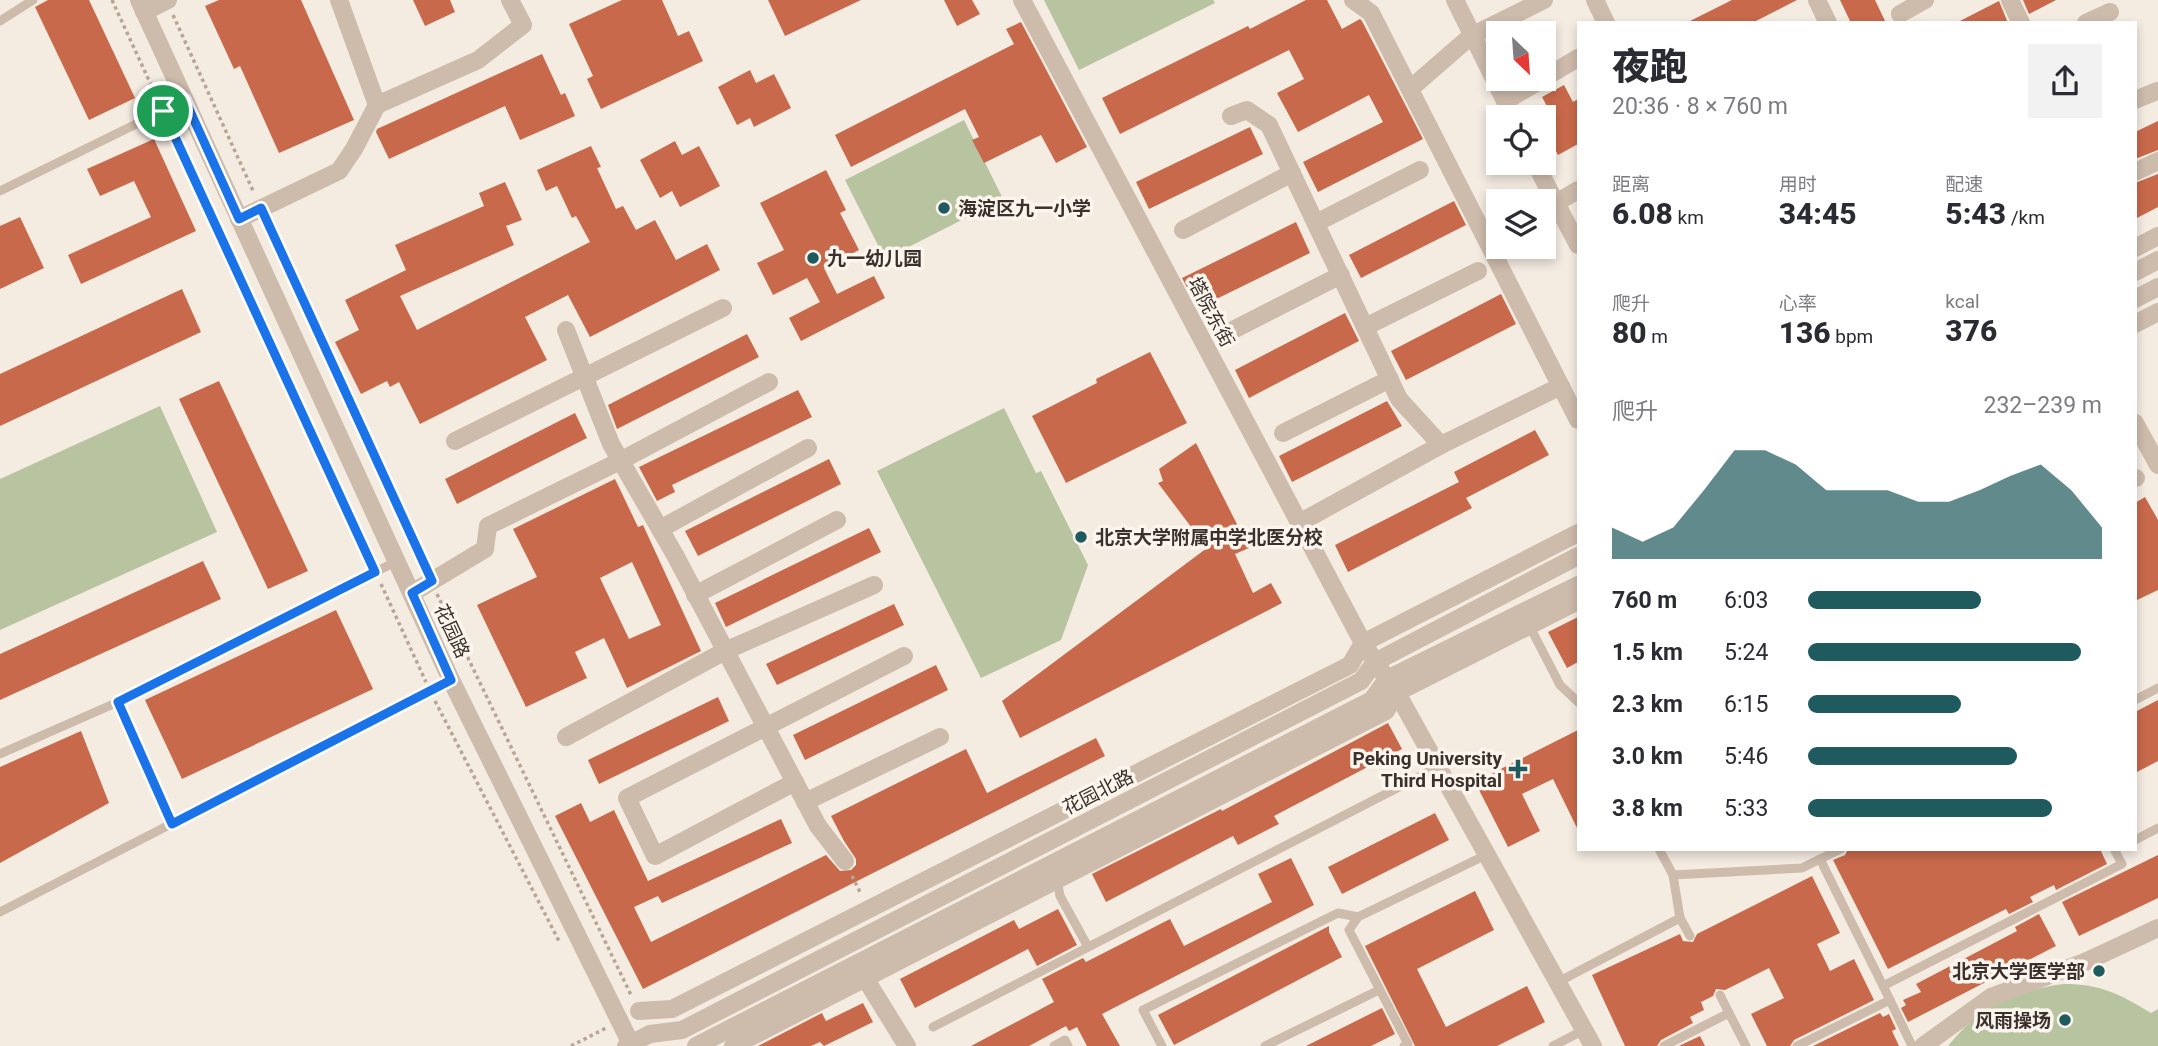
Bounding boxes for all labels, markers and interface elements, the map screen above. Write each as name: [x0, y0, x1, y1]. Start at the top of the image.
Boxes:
north arrow: [1486, 21, 1556, 91]
map controls: [1486, 21, 1556, 259]
button: share: [2028, 44, 2102, 118]
text: 夜跑: [1612, 45, 1688, 89]
pin: [133, 81, 193, 141]
icon: arrive: [144, 92, 182, 130]
text: 20:36 · 8 × 760 m: [1612, 93, 1788, 120]
button: locate: [1486, 105, 1556, 175]
text: 距离: [1612, 173, 1650, 196]
text: 用时: [1779, 173, 1817, 196]
text: 配速: [1945, 173, 1983, 196]
button: layers: [1486, 189, 1556, 259]
text: 6.08: [1612, 196, 1673, 231]
text: 34:45: [1779, 196, 1857, 231]
text: 5:43: [1945, 196, 2006, 231]
place label: 海淀区九一小学: [958, 197, 1091, 220]
marker: 海淀区九一小学: [936, 200, 952, 216]
text: km: [1673, 206, 1704, 229]
text: /km: [2006, 206, 2045, 229]
place label: 九一幼儿园: [827, 247, 922, 270]
marker: 九一幼儿园: [805, 250, 821, 266]
street label: 塔院东街: [1183, 273, 1239, 351]
text: kcal: [1945, 290, 1980, 313]
text: 爬升: [1612, 292, 1650, 315]
text: 心率: [1779, 292, 1817, 315]
text: 376: [1945, 313, 1997, 348]
text: 80: [1612, 315, 1647, 350]
text: 136: [1779, 315, 1831, 350]
text: m: [1647, 325, 1668, 348]
text: bpm: [1831, 325, 1873, 348]
text: 232–239 m: [1983, 392, 2102, 419]
text: 爬升: [1612, 398, 1658, 425]
place label: 北京大学附属中学北医分校: [1095, 526, 1323, 549]
marker: 北京大学附属中学北医分校: [1073, 529, 1089, 545]
text: 760 m: [1612, 587, 1677, 614]
text: 6:03: [1724, 587, 1768, 614]
street label: 花园路: [430, 600, 474, 662]
text: 1.5 km: [1612, 639, 1683, 666]
text: 5:24: [1724, 639, 1768, 666]
text: 2.3 km: [1612, 691, 1683, 718]
text: 6:15: [1724, 691, 1768, 718]
text: 3.0 km: [1612, 743, 1683, 770]
text: 5:46: [1724, 743, 1768, 770]
place label: Peking University Third Hospital: [1353, 747, 1502, 792]
marker: Peking University Third Hospital: [1508, 759, 1528, 779]
street label: 花园北路: [1059, 764, 1137, 820]
text: 3.8 km: [1612, 795, 1683, 822]
text: 5:33: [1724, 795, 1768, 822]
place label: 北京大学医学部: [1952, 960, 2085, 983]
marker: 北京大学医学部: [2091, 963, 2107, 979]
place label: 风雨操场: [1975, 1009, 2051, 1032]
marker: 风雨操场: [2057, 1012, 2073, 1028]

